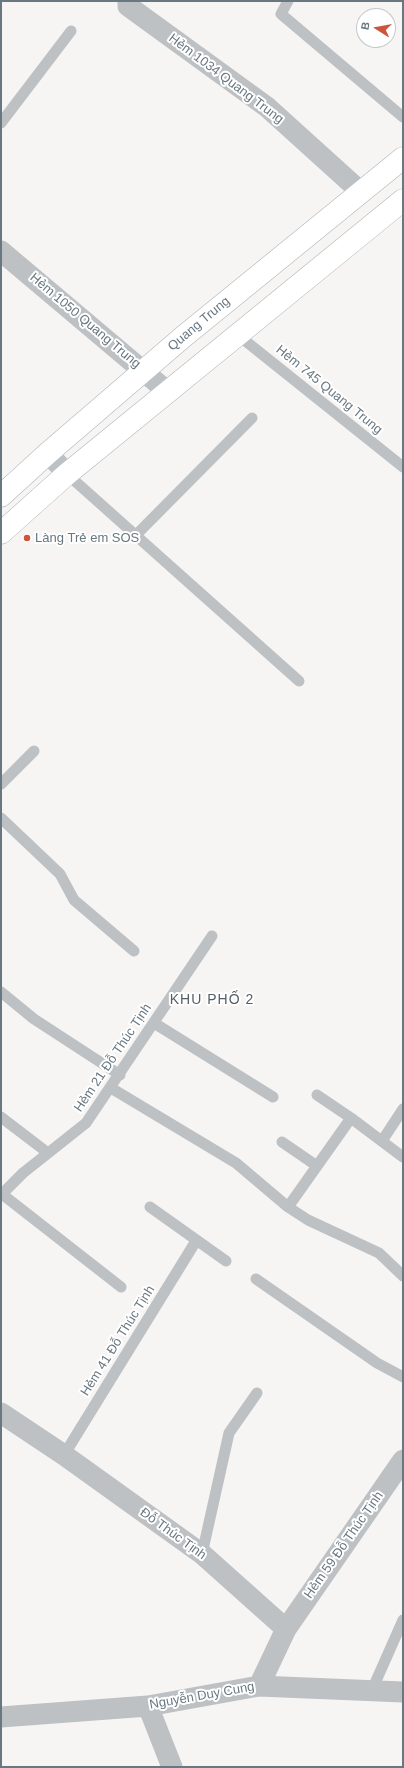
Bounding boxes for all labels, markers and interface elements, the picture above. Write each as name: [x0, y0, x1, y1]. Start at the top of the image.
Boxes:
north arrow: [356, 8, 396, 48]
text: B: [359, 21, 372, 31]
street label: Hẻm 1034 Quang Trung: [166, 31, 286, 127]
street label: Hẻm 1050 Quang Trung: [26, 270, 144, 372]
street label: Quang Trung: [165, 294, 233, 354]
street label: Hẻm 745 Quang Trung: [273, 342, 385, 438]
place label: Làng Trẻ em SOS: [35, 530, 139, 546]
marker: Làng Trẻ em SOS: [22, 533, 32, 543]
district label: KHU PHỐ 2: [170, 992, 254, 1008]
street label: Hẻm 21 Đỗ Thúc Tịnh: [71, 1001, 155, 1115]
street label: Hẻm 41 Đỗ Thúc Tịnh: [78, 1283, 158, 1399]
street label: Hẻm 59 Đỗ Thúc Tịnh: [301, 1488, 387, 1602]
street label: Đỗ Thúc Tịnh: [137, 1505, 209, 1563]
street label: Nguyễn Duy Cung: [148, 1679, 256, 1713]

